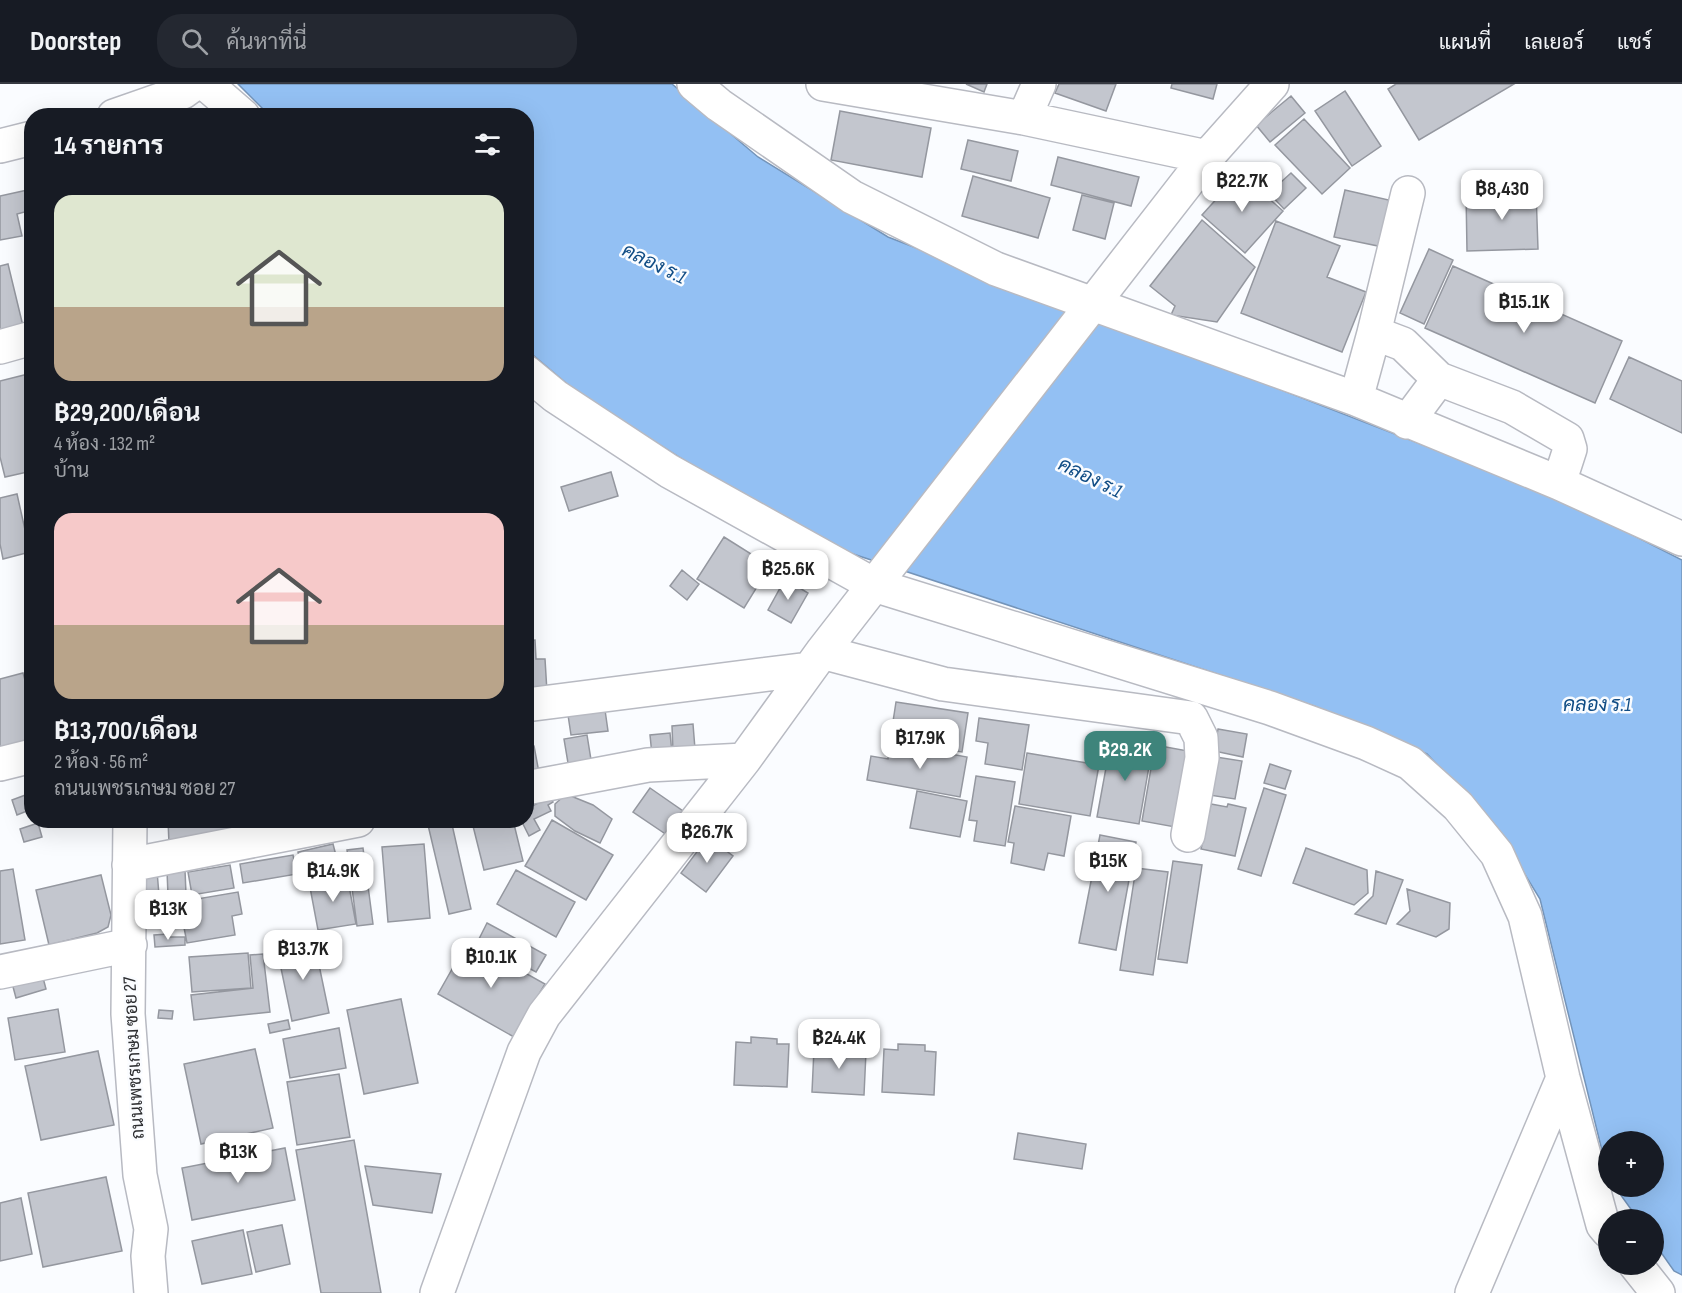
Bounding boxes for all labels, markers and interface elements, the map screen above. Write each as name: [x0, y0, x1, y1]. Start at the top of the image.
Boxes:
search box: [157, 14, 577, 68]
text: Doorstep: [30, 25, 121, 58]
icon: search: [178, 25, 211, 58]
text: ค้นหาที่นี่: [226, 29, 307, 56]
text: แผนที่: [1439, 30, 1491, 55]
text: เลเยอร์: [1524, 30, 1584, 55]
text: แชร์: [1617, 30, 1652, 55]
icon: filters: [471, 128, 504, 161]
text: 14 รายการ: [54, 131, 164, 162]
pin: ฿22.7K: [1193, 162, 1291, 213]
text: ฿22.7K: [1216, 169, 1268, 193]
pin: ฿8,430: [1453, 170, 1551, 221]
text: ฿8,430: [1475, 177, 1529, 201]
icon: home: [225, 234, 333, 342]
water label: คลอง ร.1: [618, 238, 690, 290]
pin: ฿15.1K: [1475, 283, 1573, 334]
text: ฿15.1K: [1498, 290, 1550, 314]
text: ฿29,200/เดือน: [54, 398, 201, 429]
text: 4 ห้อง · 132 m²: [54, 432, 155, 456]
water label: คลอง ร.1: [1054, 452, 1126, 504]
text: บ้าน: [54, 459, 89, 483]
pin: ฿25.6K: [739, 550, 837, 601]
icon: home: [225, 552, 333, 660]
text: ฿25.6K: [761, 557, 815, 581]
water label: คลอง ร.1: [1563, 693, 1631, 717]
text: ฿13,700/เดือน: [54, 716, 198, 747]
pin: ฿17.9K: [871, 719, 969, 770]
text: ฿17.9K: [895, 726, 945, 750]
pin: ฿29.2K: [1076, 731, 1174, 782]
text: ฿29.2K: [1098, 738, 1152, 762]
text: 2 ห้อง · 56 m²: [54, 750, 148, 774]
text: ถนนเพชรเกษม ซอย 27: [54, 777, 235, 801]
pin: ฿26.7K: [658, 813, 756, 864]
text: ฿26.7K: [681, 820, 733, 844]
pin: ฿15K: [1072, 842, 1144, 893]
text: ฿15K: [1089, 849, 1127, 873]
pin: ฿14.9K: [284, 852, 382, 903]
text: ฿14.9K: [307, 859, 359, 883]
pin: ฿13K: [132, 890, 204, 941]
text: ฿13K: [149, 897, 187, 921]
pin: ฿13.7K: [254, 930, 352, 981]
text: ฿13.7K: [277, 937, 329, 961]
pin: ฿10.1K: [442, 938, 540, 989]
text: ฿10.1K: [465, 945, 517, 969]
street label: ถนนเพชรเกษม ซอย 27: [119, 975, 149, 1140]
pin: ฿24.4K: [790, 1019, 888, 1070]
text: ฿24.4K: [812, 1026, 866, 1050]
map controls: [1598, 1131, 1664, 1275]
button: +: [1598, 1131, 1664, 1197]
pin: ฿13K: [202, 1133, 274, 1184]
text: ฿13K: [219, 1140, 257, 1164]
button: −: [1598, 1209, 1664, 1275]

